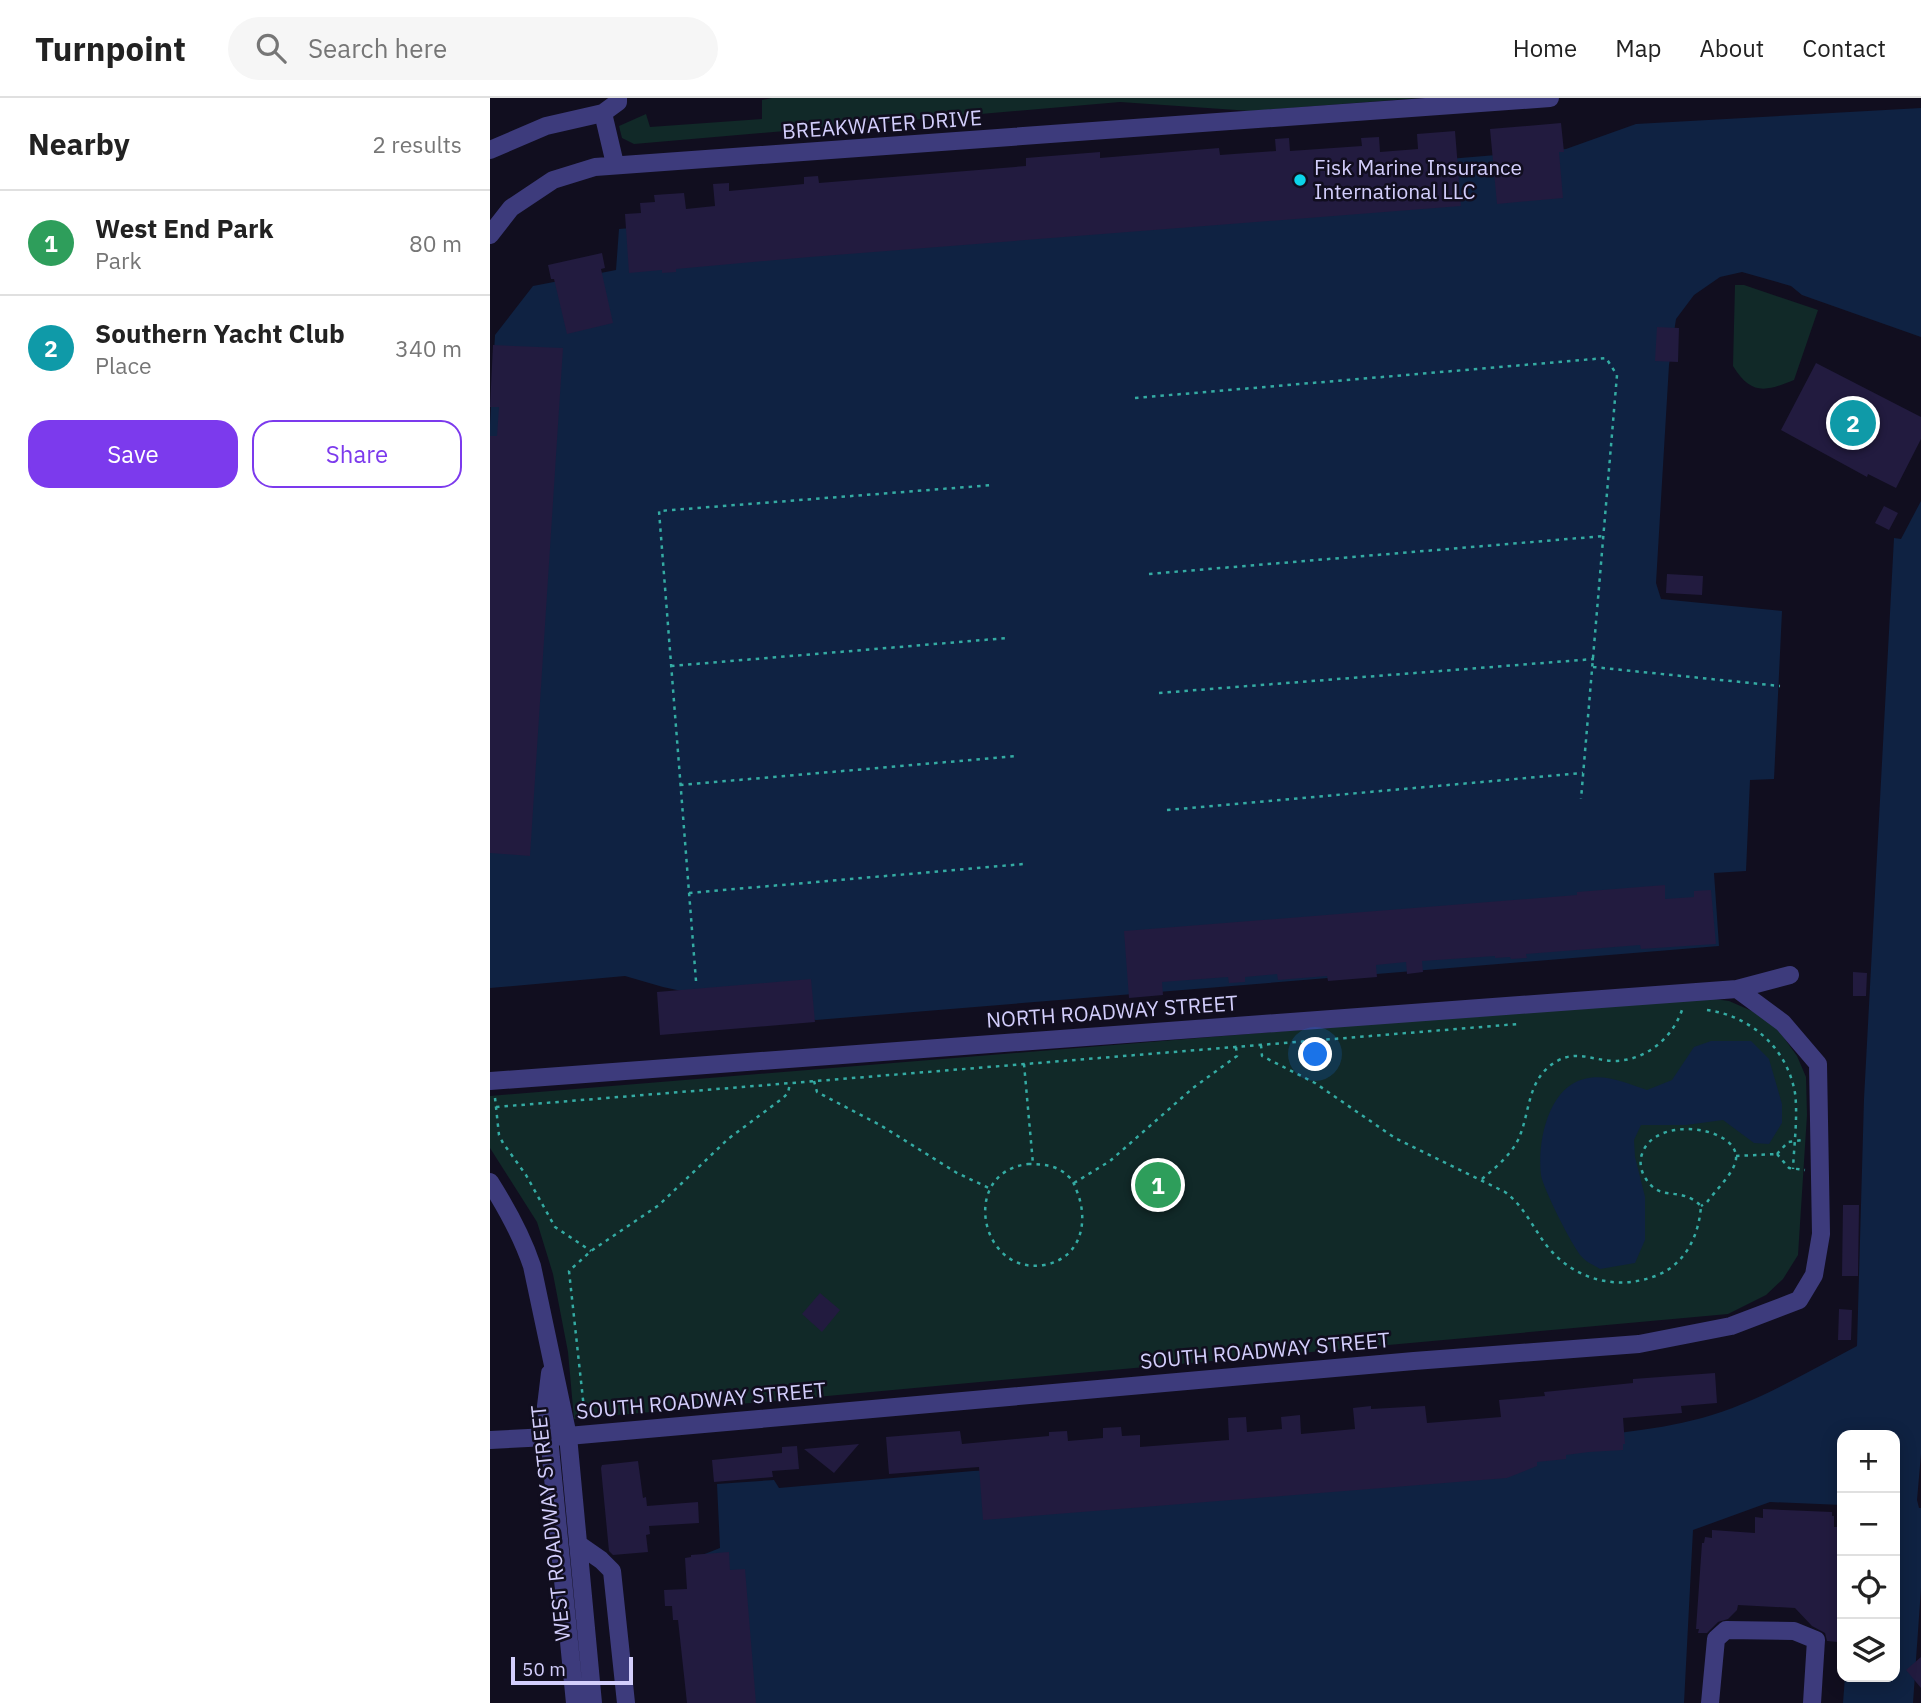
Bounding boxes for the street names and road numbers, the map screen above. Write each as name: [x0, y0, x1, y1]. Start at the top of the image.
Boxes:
street label: BREAKWATER DRIVE: [781, 103, 983, 145]
street label: NORTH ROADWAY STREET: [985, 988, 1239, 1034]
street label: SOUTH ROADWAY STREET: [1139, 1325, 1391, 1375]
street label: SOUTH ROADWAY STREET: [575, 1375, 827, 1425]
street label: WEST ROADWAY STREET: [524, 1404, 576, 1643]

